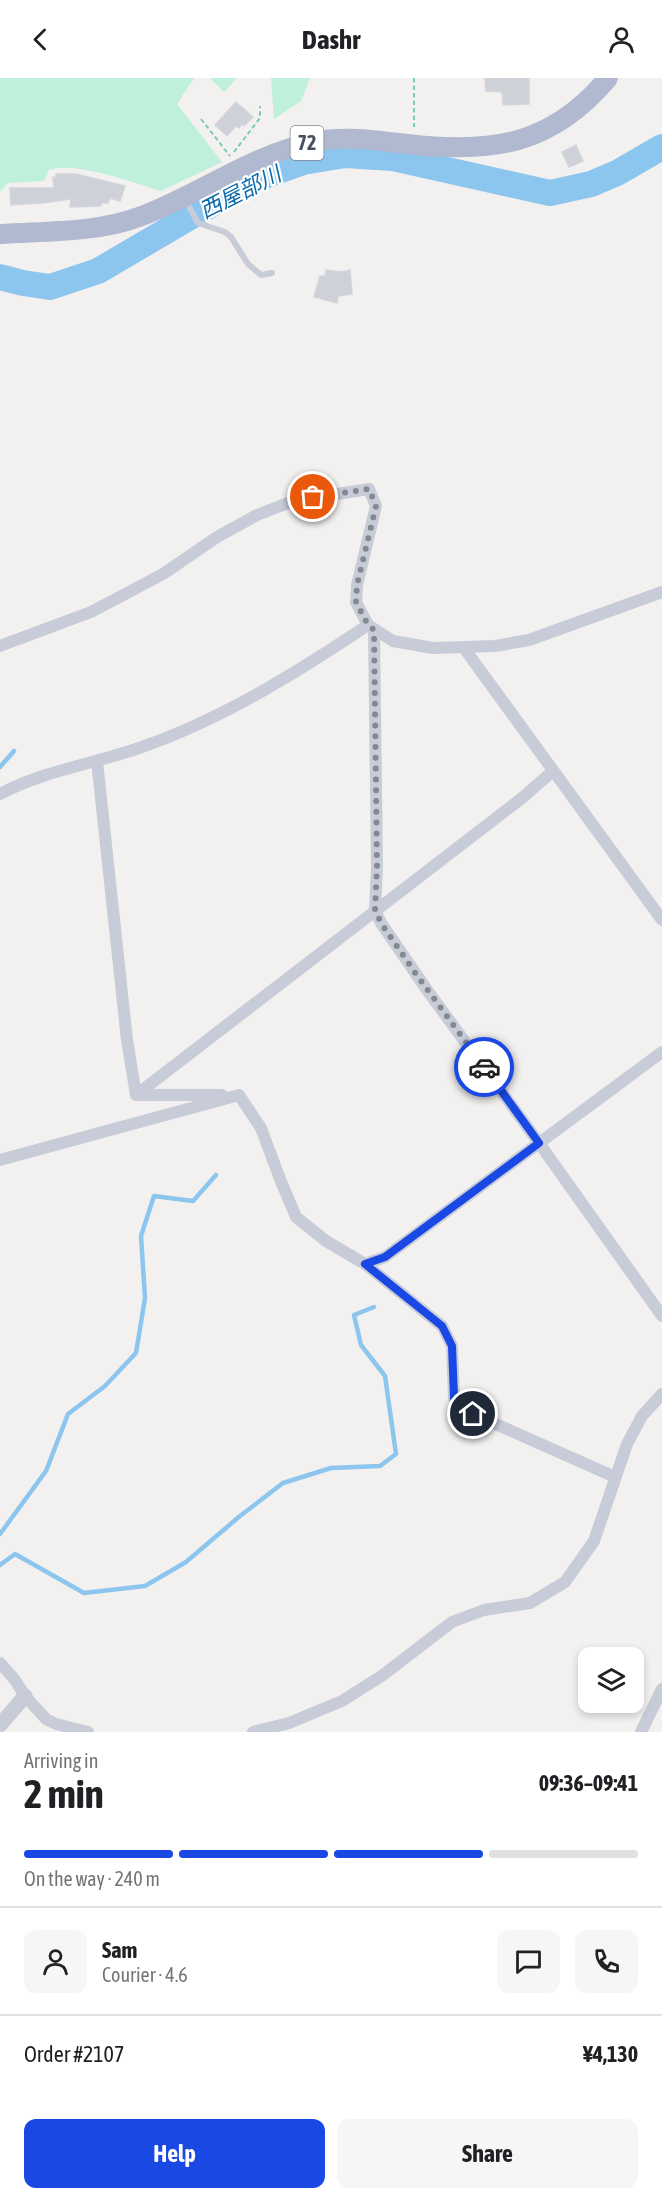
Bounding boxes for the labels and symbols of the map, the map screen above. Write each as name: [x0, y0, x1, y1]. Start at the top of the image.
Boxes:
road number: 72: [290, 126, 324, 160]
water label: 西屋部川: [195, 160, 287, 224]
pin: [287, 471, 338, 522]
courier: [454, 1037, 514, 1097]
pin: [447, 1388, 498, 1439]

